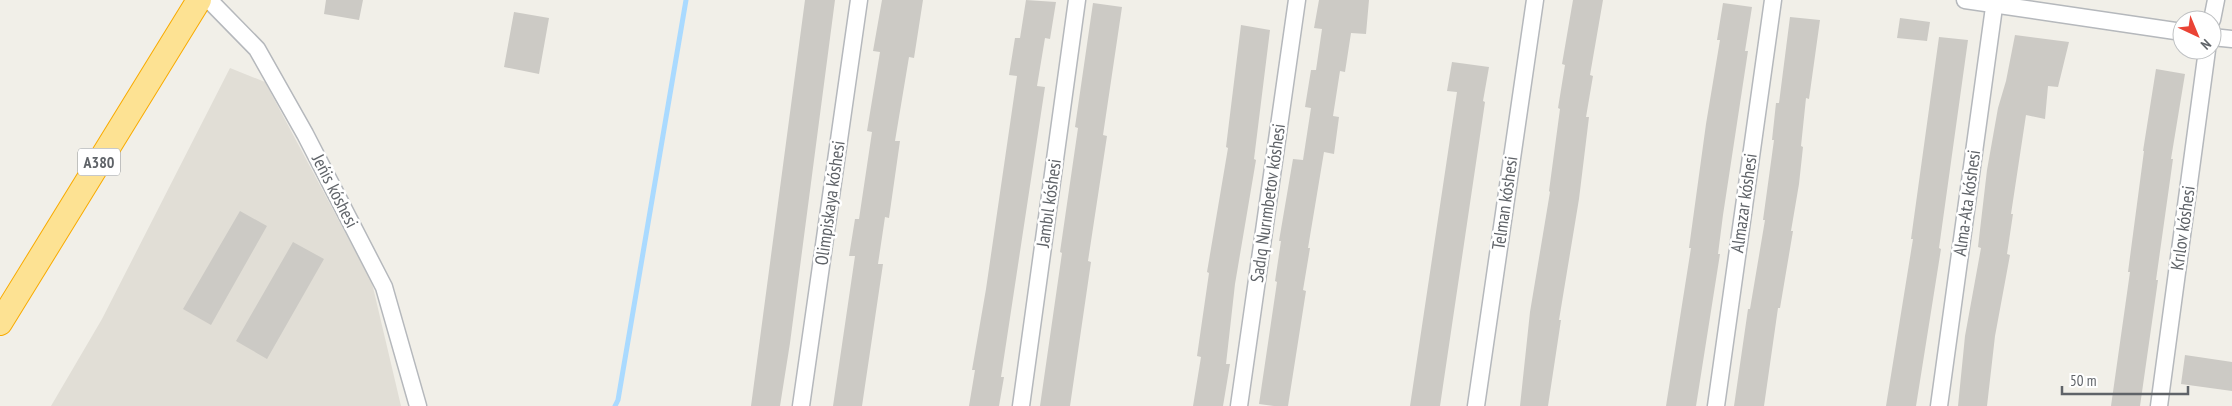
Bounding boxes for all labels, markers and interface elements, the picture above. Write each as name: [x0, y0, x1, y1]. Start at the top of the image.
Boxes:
north arrow: [2172, 10, 2222, 60]
text: N: [2197, 35, 2215, 53]
street label: Sadıq Nurımbetov kóshesi: [1245, 122, 1290, 284]
street label: Olimpiskaya kóshesi: [809, 139, 850, 267]
road number: A380: [78, 148, 120, 176]
street label: Alma-Ata kóshesi: [1948, 148, 1985, 258]
street label: Jeńis kóshesi: [307, 149, 364, 231]
street label: Almazar kóshesi: [1725, 152, 1762, 254]
street label: Telman kóshesi: [1487, 155, 1522, 251]
street label: Jambıl kóshesi: [1031, 157, 1066, 250]
street label: Krılov kóshesi: [2165, 184, 2200, 272]
scale bar: [2062, 364, 2188, 396]
text: 50 m: [2070, 371, 2096, 390]

